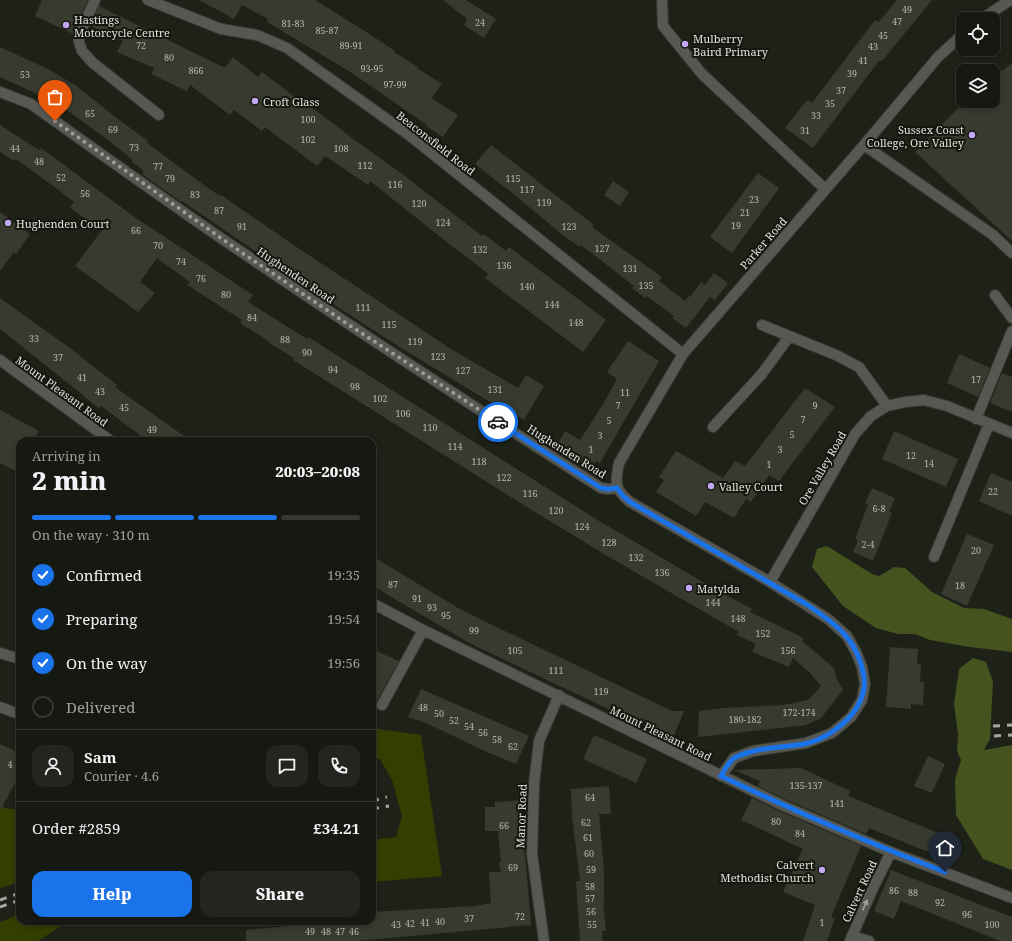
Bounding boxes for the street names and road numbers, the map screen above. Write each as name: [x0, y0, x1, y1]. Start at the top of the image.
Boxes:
street label: Beaconsfield Road: [394, 108, 479, 179]
street label: Parker Road: [736, 213, 790, 272]
street label: Hughenden Road: [254, 243, 338, 307]
street label: Mount Pleasant Road: [13, 352, 112, 430]
street label: Hughenden Road: [525, 421, 610, 482]
street label: Ore Valley Road: [795, 428, 849, 508]
street label: Mount Pleasant Road: [608, 702, 714, 764]
street label: Manor Road: [512, 783, 530, 848]
street label: Calvert Road: [838, 857, 880, 925]

